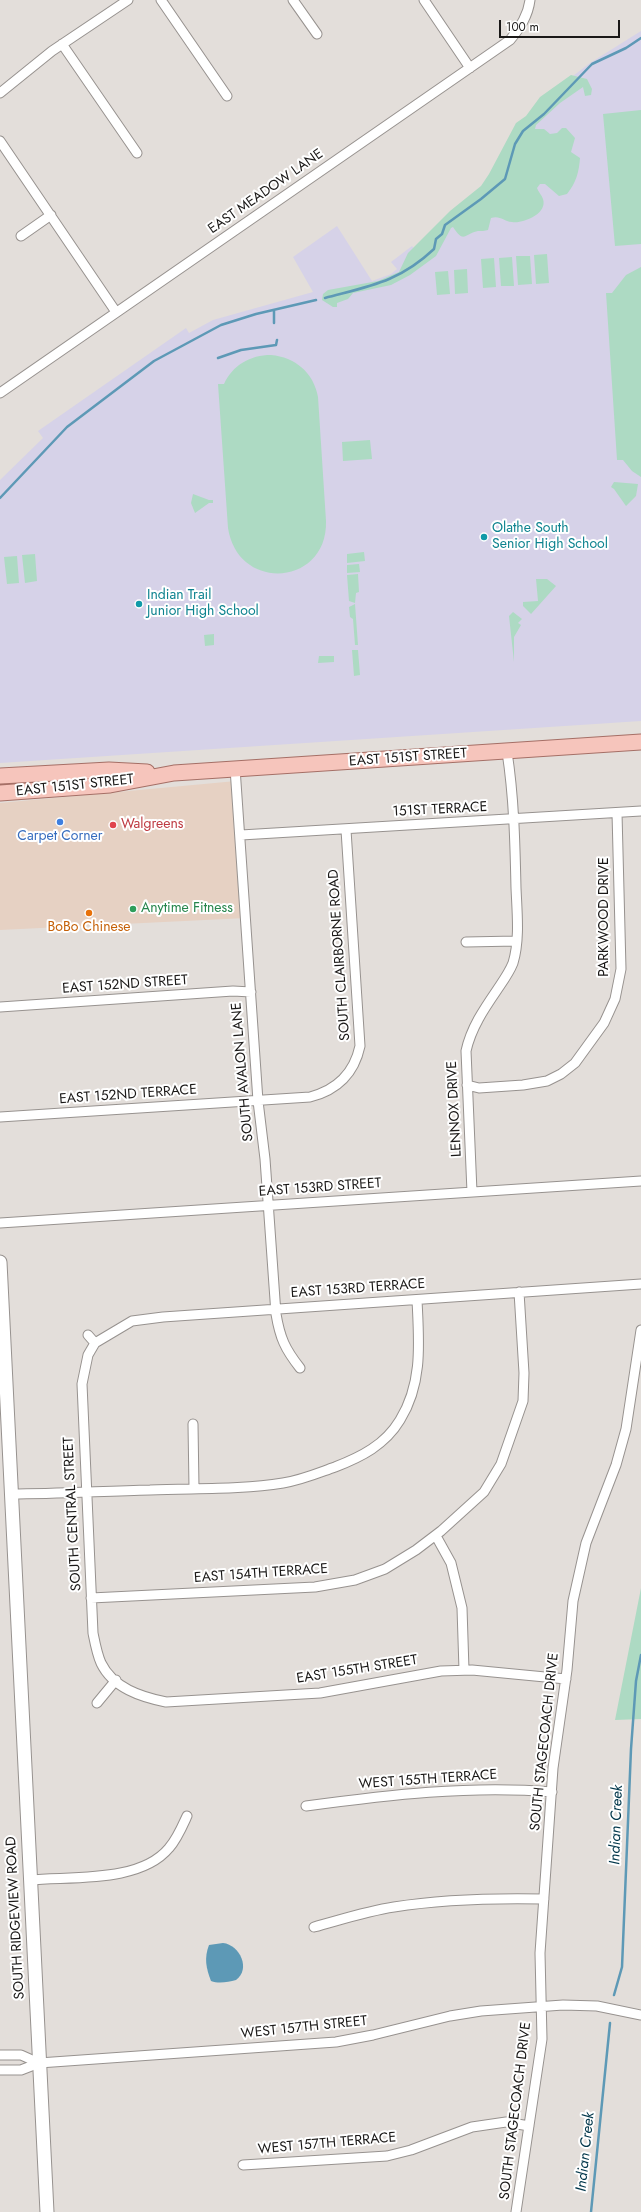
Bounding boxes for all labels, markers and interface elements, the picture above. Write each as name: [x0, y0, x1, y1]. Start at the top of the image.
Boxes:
scale bar: [501, 12, 622, 38]
text: 100 m: [506, 18, 539, 36]
street label: EAST MEADOW LANE: [205, 146, 327, 238]
place label: Olathe South Senior High School: [492, 521, 608, 554]
marker: Olathe South Senior High School: [479, 532, 489, 542]
place label: Indian Trail Junior High School: [147, 588, 259, 620]
marker: Indian Trail Junior High School: [134, 599, 144, 609]
street label: EAST 151ST STREET: [348, 746, 468, 770]
street label: EAST 151ST STREET: [15, 771, 135, 801]
street label: 151ST TERRACE: [392, 799, 488, 821]
marker: Carpet Corner: [55, 817, 65, 827]
place label: Walgreens: [121, 817, 183, 833]
marker: Walgreens: [108, 820, 118, 830]
place label: Carpet Corner: [17, 829, 103, 845]
street label: PARKWOOD DRIVE: [597, 857, 613, 977]
street label: SOUTH CLAIRBORNE ROAD: [326, 869, 354, 1041]
place label: Anytime Fitness: [141, 901, 233, 917]
marker: Anytime Fitness: [128, 904, 138, 914]
marker: BoBo Chinese: [84, 908, 94, 918]
place label: BoBo Chinese: [47, 920, 131, 936]
street label: EAST 152ND STREET: [62, 972, 188, 998]
street label: SOUTH AVALON LANE: [229, 1002, 257, 1142]
street label: LENNOX DRIVE: [444, 1061, 466, 1157]
street label: EAST 152ND TERRACE: [59, 1082, 197, 1108]
street label: EAST 153RD STREET: [258, 1175, 382, 1201]
street label: EAST 153RD TERRACE: [290, 1276, 426, 1302]
street label: SOUTH CENTRAL STREET: [61, 1436, 85, 1592]
street label: EAST 154TH TERRACE: [193, 1561, 329, 1587]
street label: EAST 155TH STREET: [295, 1652, 419, 1688]
street label: SOUTH STAGECOACH DRIVE: [527, 1652, 563, 1832]
street label: WEST 155TH TERRACE: [358, 1767, 498, 1793]
water label: Indian Creek: [607, 1785, 627, 1865]
street label: SOUTH RIDGEVIEW ROAD: [3, 1836, 29, 2000]
street label: WEST 157TH STREET: [240, 2013, 368, 2043]
street label: SOUTH STAGECOACH DRIVE: [497, 2021, 535, 2201]
water label: Indian Creek: [573, 2111, 599, 2193]
street label: WEST 157TH TERRACE: [257, 2130, 397, 2158]

